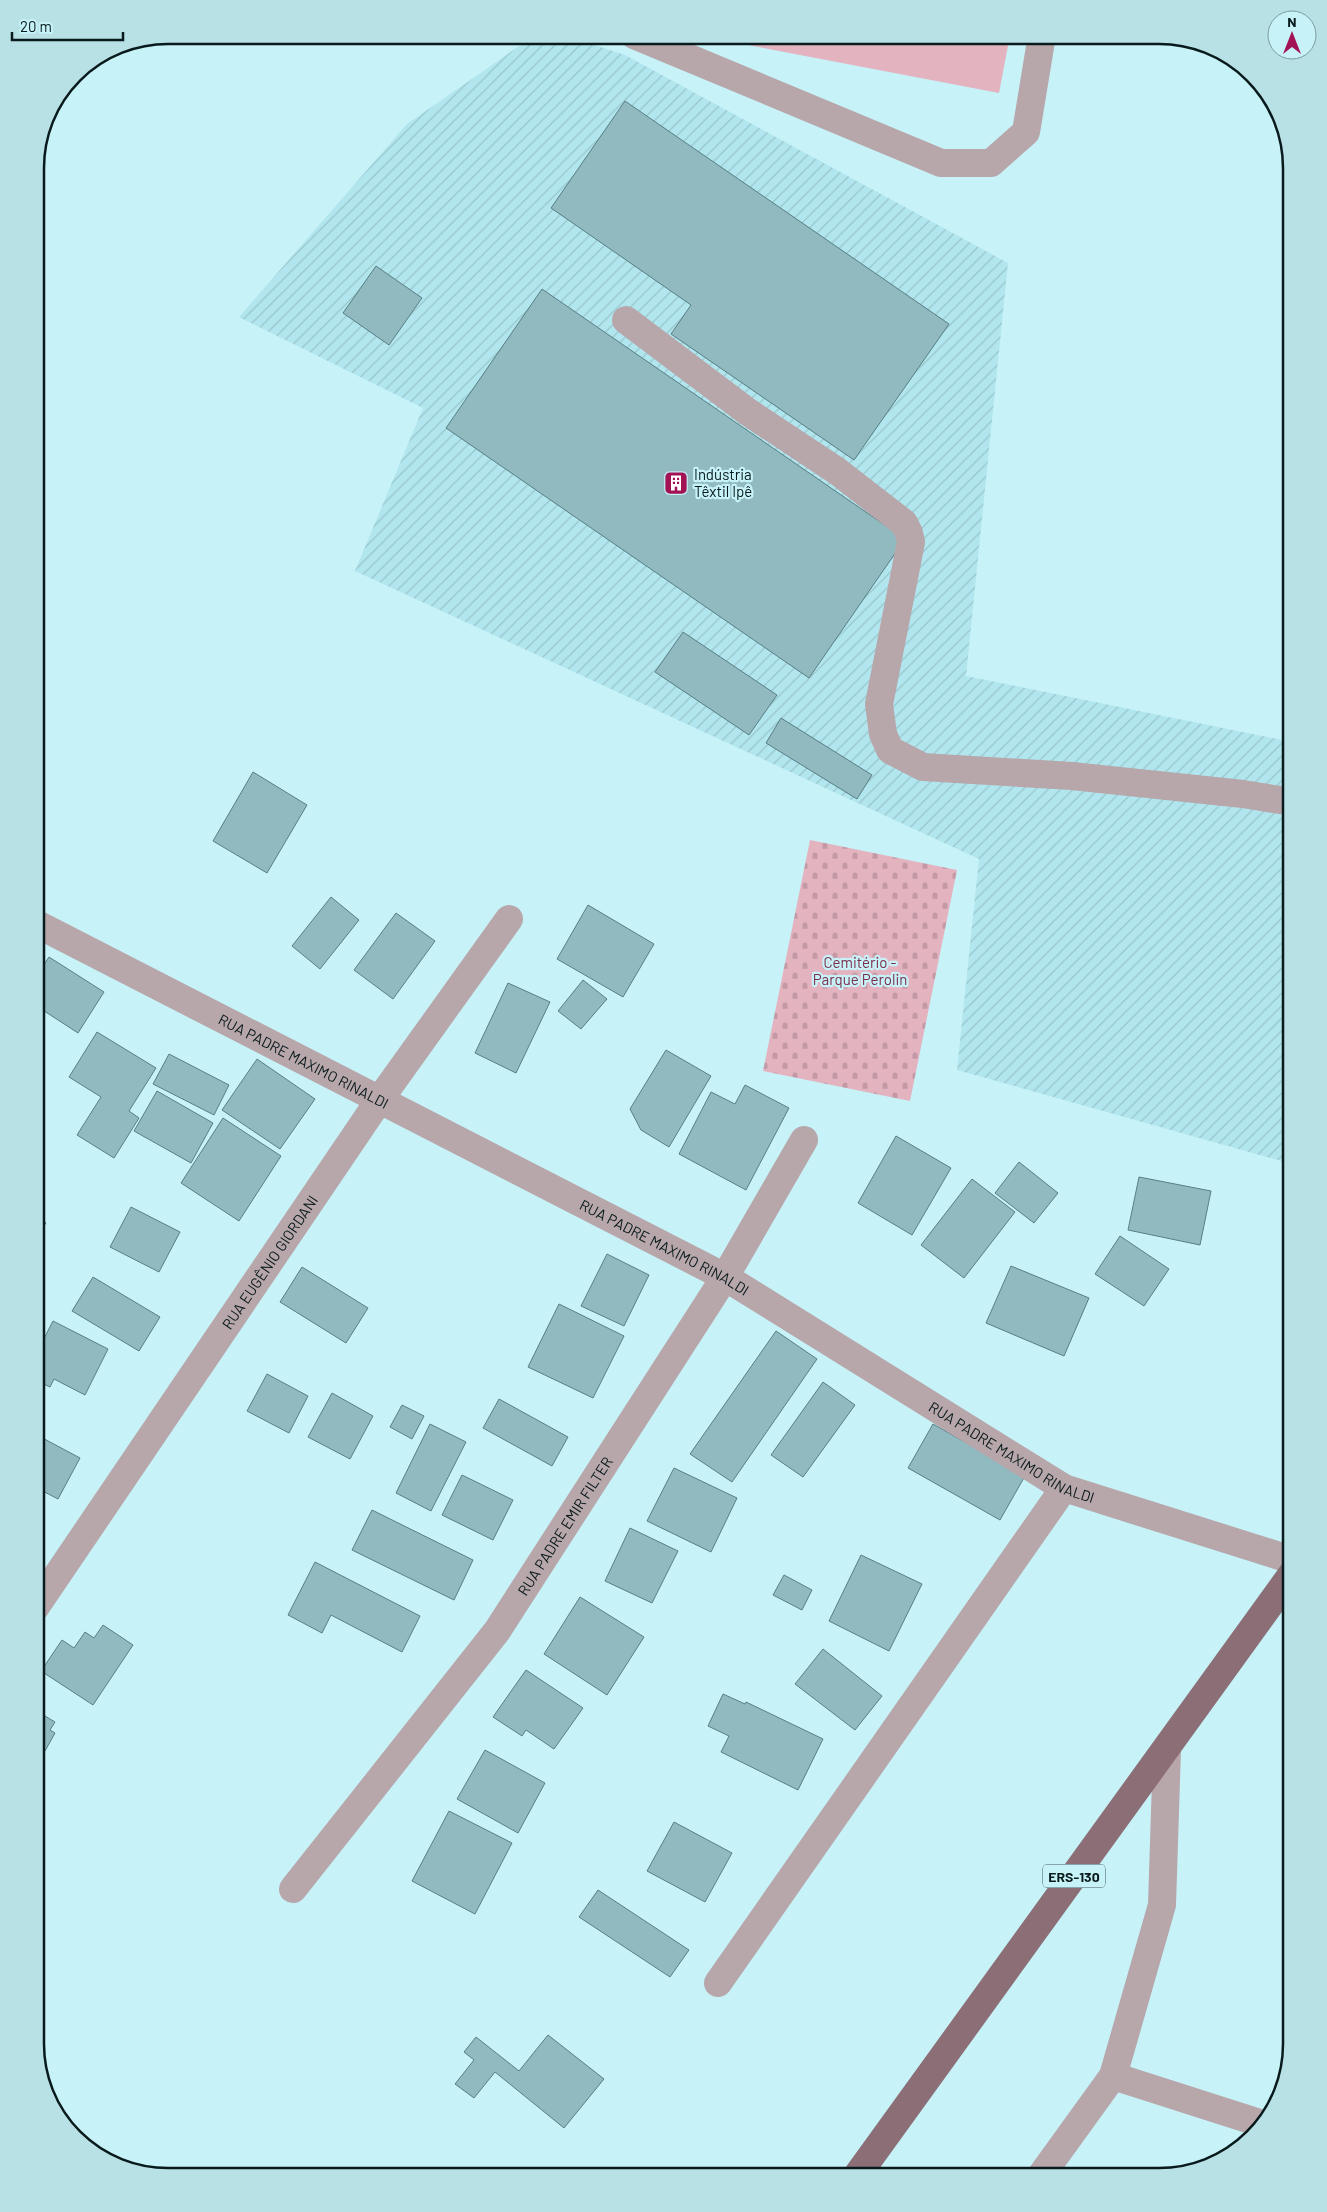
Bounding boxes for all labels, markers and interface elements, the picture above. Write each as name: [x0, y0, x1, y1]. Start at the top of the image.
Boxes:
scale bar: [12, 10, 124, 42]
north arrow: [1267, 10, 1317, 60]
text: N: [1287, 13, 1297, 30]
text: 20 m: [20, 17, 52, 35]
place label: Indústria Têxtil Ipê: [694, 465, 752, 500]
building icon: Indústria Têxtil Ipê: [663, 470, 689, 496]
park label: Cemitério - Parque Perolin: [813, 953, 907, 988]
street label: RUA PADRE MAXIMO RINALDI: [216, 1010, 392, 1112]
street label: RUA EUGÊNIO GIORDANI: [218, 1192, 321, 1332]
street label: RUA PADRE MAXIMO RINALDI: [577, 1195, 753, 1299]
street label: RUA PADRE MAXIMO RINALDI: [926, 1397, 1097, 1506]
street label: RUA PADRE EMIR FILTER: [513, 1453, 616, 1599]
road number: ERS-130: [1043, 1864, 1105, 1888]

